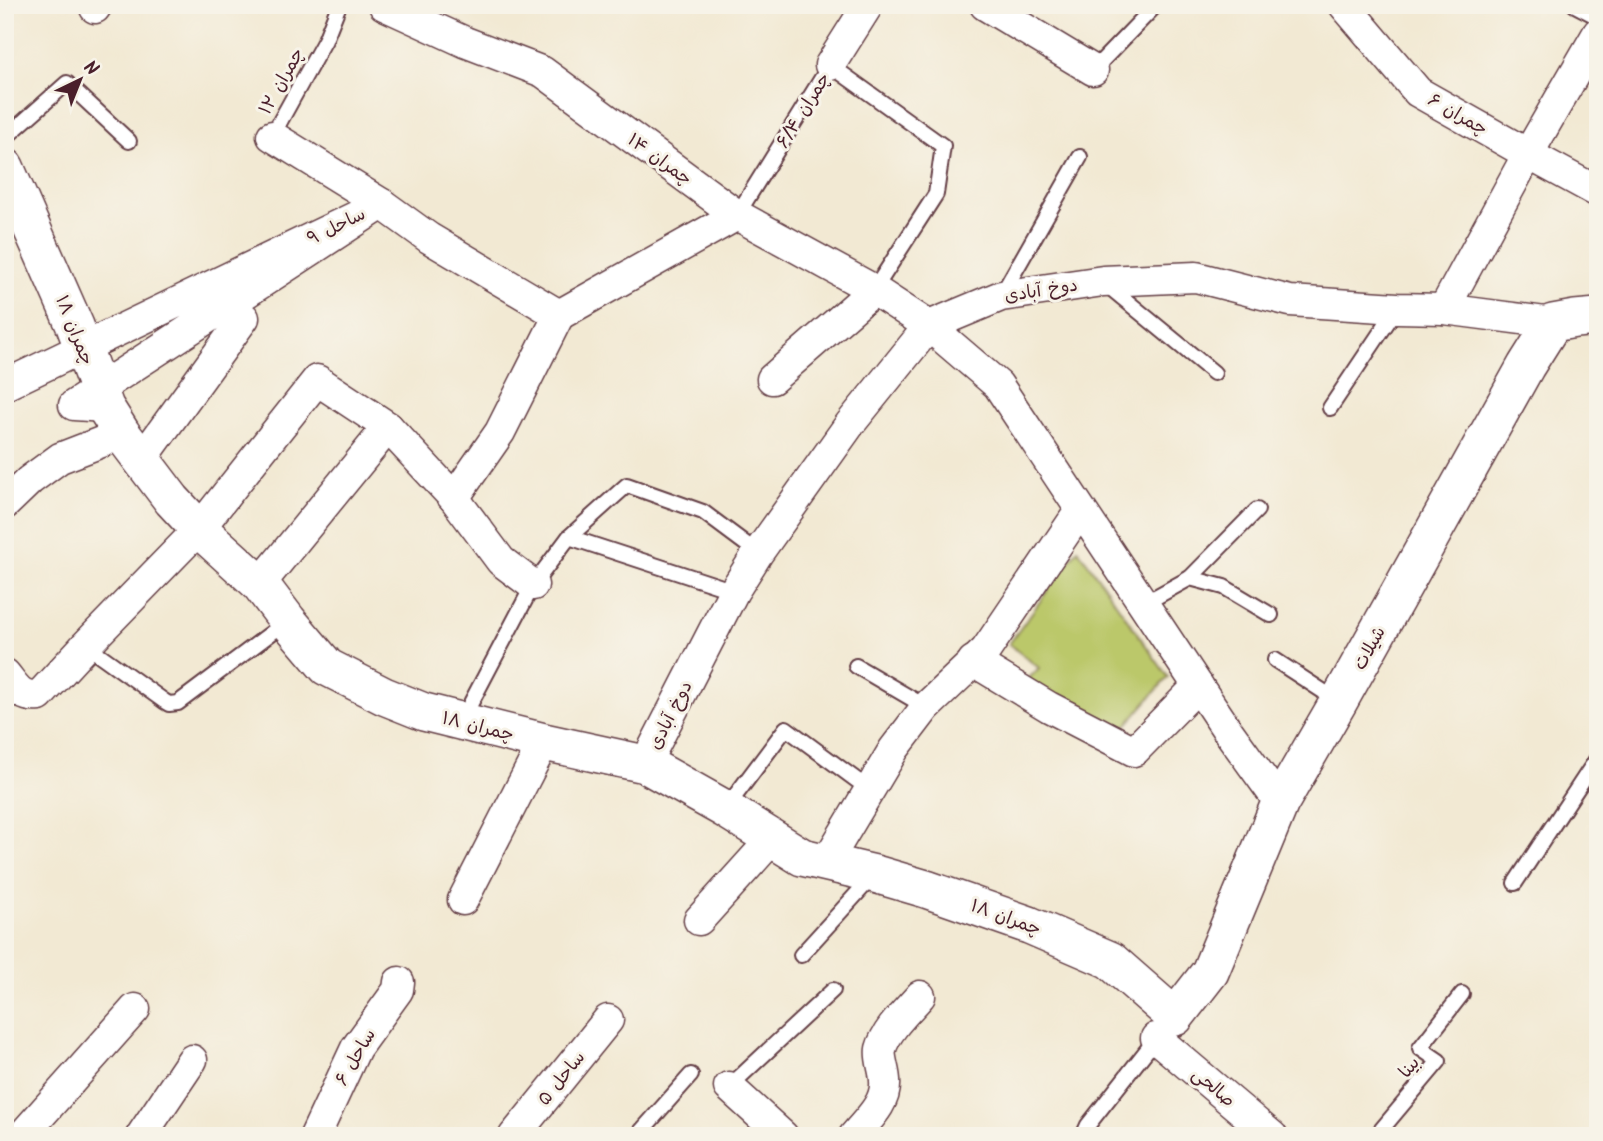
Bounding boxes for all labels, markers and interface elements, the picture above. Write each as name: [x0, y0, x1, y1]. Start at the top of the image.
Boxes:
street label: چمران ۱۲: [252, 43, 313, 121]
north arrow: [46, 46, 116, 116]
text: N: [76, 54, 105, 84]
street label: چمران ۶/۴: [769, 67, 839, 154]
street label: چمران ۶: [1422, 86, 1493, 144]
street label: چمران ۱۴: [621, 127, 698, 194]
street label: ساحل ۹: [302, 201, 371, 254]
street label: دوخ آبادی: [1002, 271, 1080, 312]
street label: چمران ۱۸: [46, 291, 101, 370]
street label: شیلات: [1346, 621, 1394, 676]
street label: دوخ آبادی: [642, 676, 701, 755]
street label: چمران ۱۸: [439, 705, 517, 750]
street label: چمران ۱۸: [966, 892, 1045, 945]
street label: ساحل ۶: [328, 1024, 384, 1092]
street label: ساحل ۵: [531, 1045, 593, 1113]
street label: بینا: [1392, 1051, 1428, 1085]
street label: صالحی: [1185, 1061, 1241, 1115]

